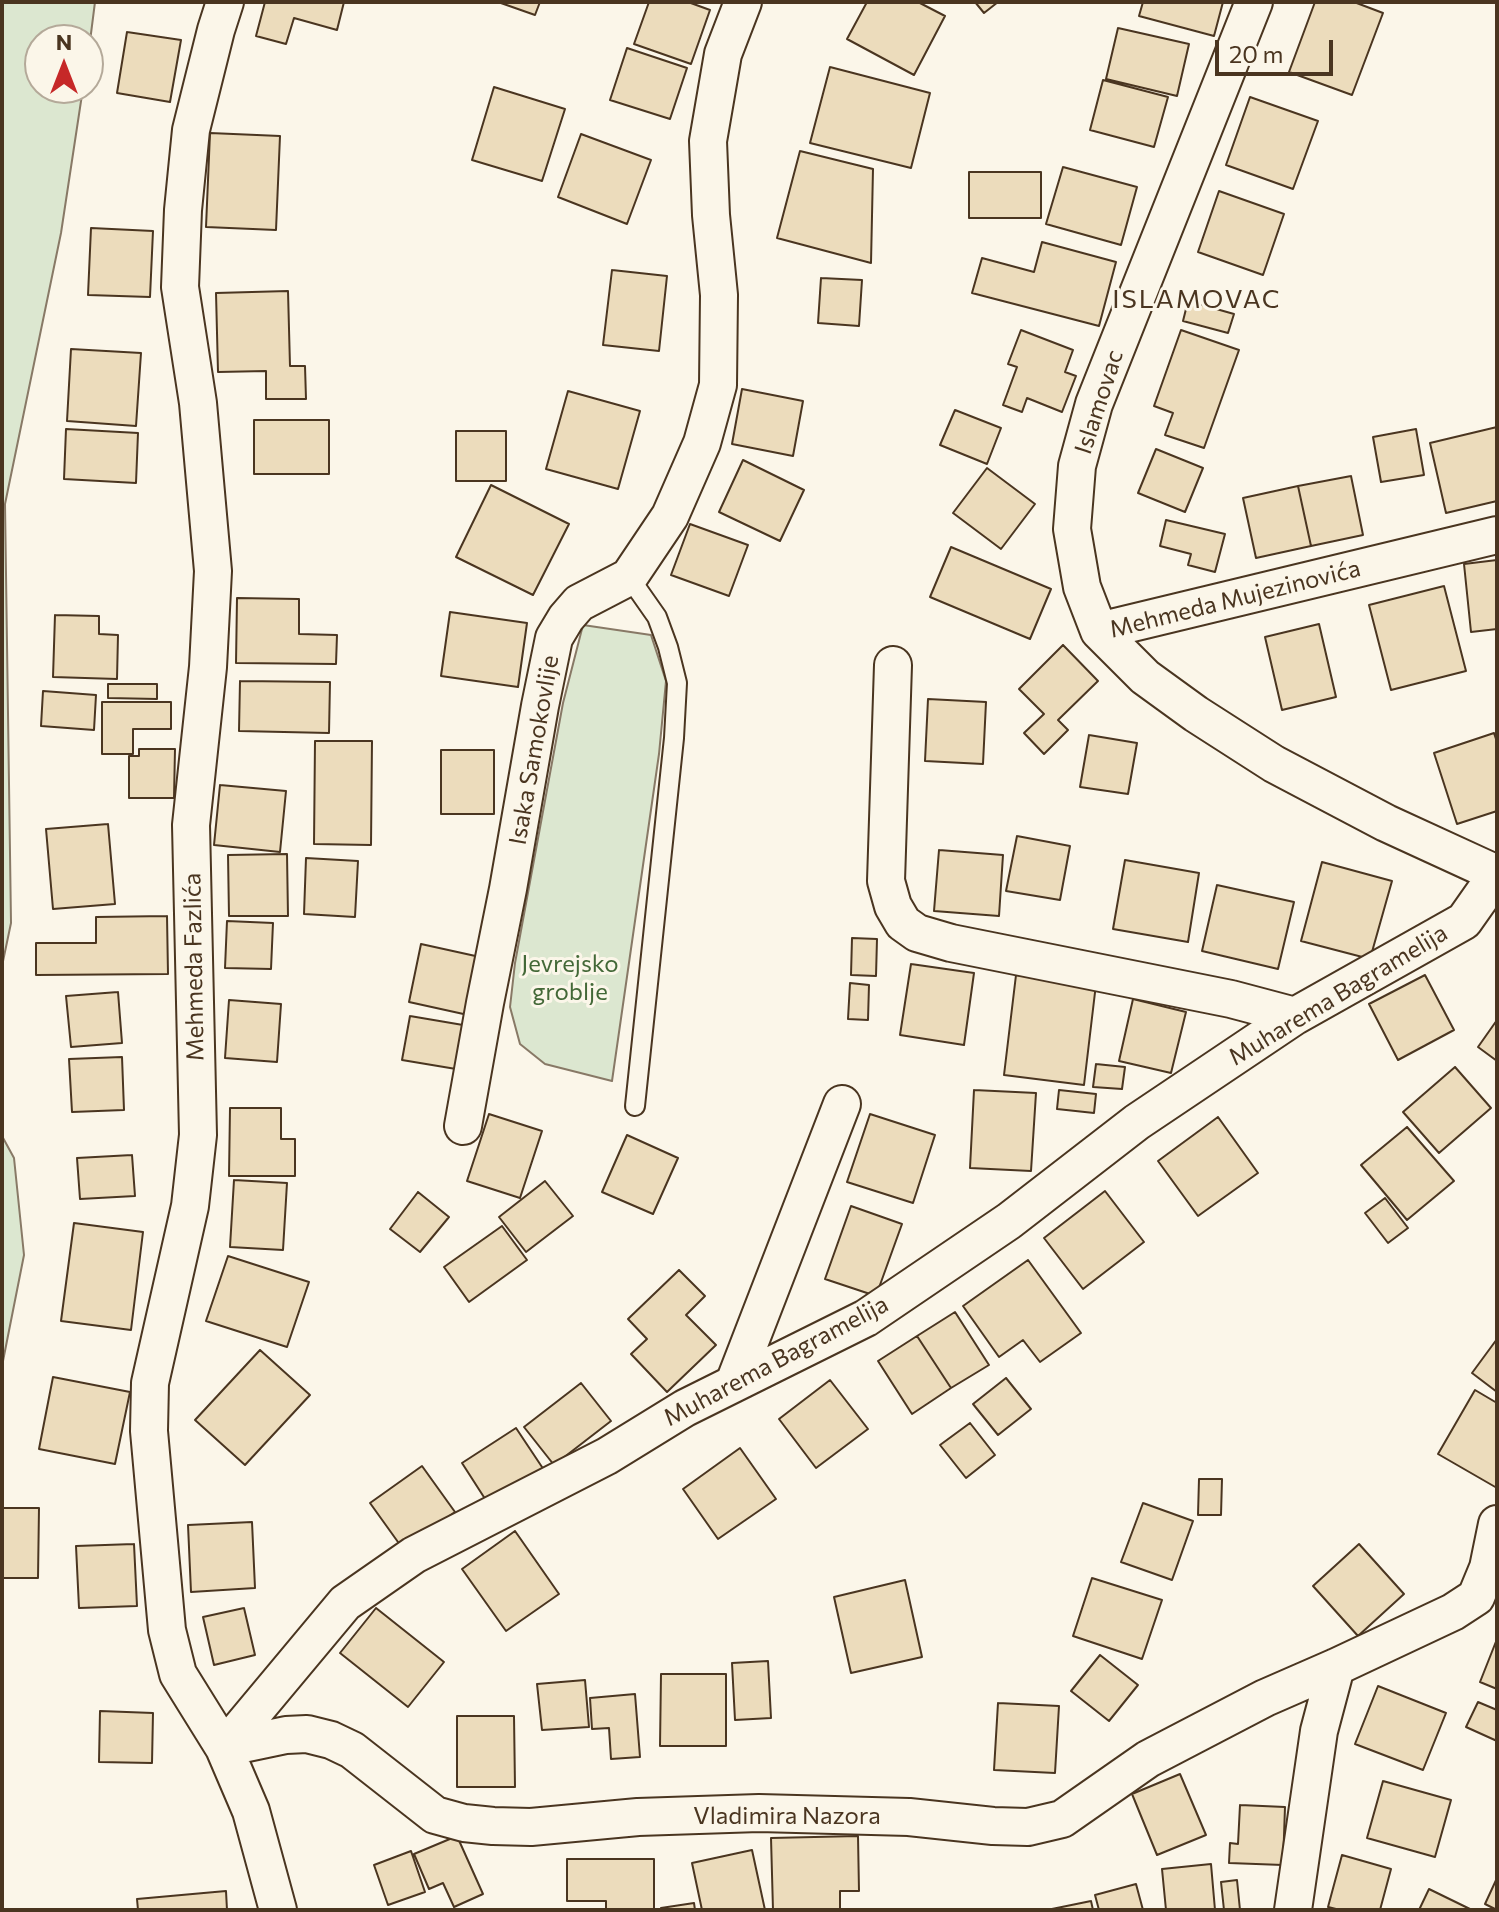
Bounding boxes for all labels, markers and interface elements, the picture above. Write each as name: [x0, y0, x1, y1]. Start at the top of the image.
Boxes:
north arrow: [24, 24, 104, 104]
scale bar: [1219, 24, 1337, 74]
text: N: [56, 28, 72, 55]
text: 20 m: [1229, 39, 1283, 68]
district label: ISLAMOVAC: [1112, 283, 1282, 315]
street label: Islamovac: [1069, 346, 1129, 458]
street label: Mehmeda Mujezinovića: [1106, 554, 1364, 644]
street label: Isaka Samokovlije: [503, 653, 565, 847]
street label: Mehmeda Fazlića: [178, 873, 210, 1061]
street label: Muharema Bagramelija: [1223, 918, 1453, 1072]
park label: Jevrejsko groblje: [521, 950, 619, 1006]
street label: Muharema Bagramelija: [659, 1290, 893, 1432]
street label: Vladimira Nazora: [693, 1802, 881, 1830]

